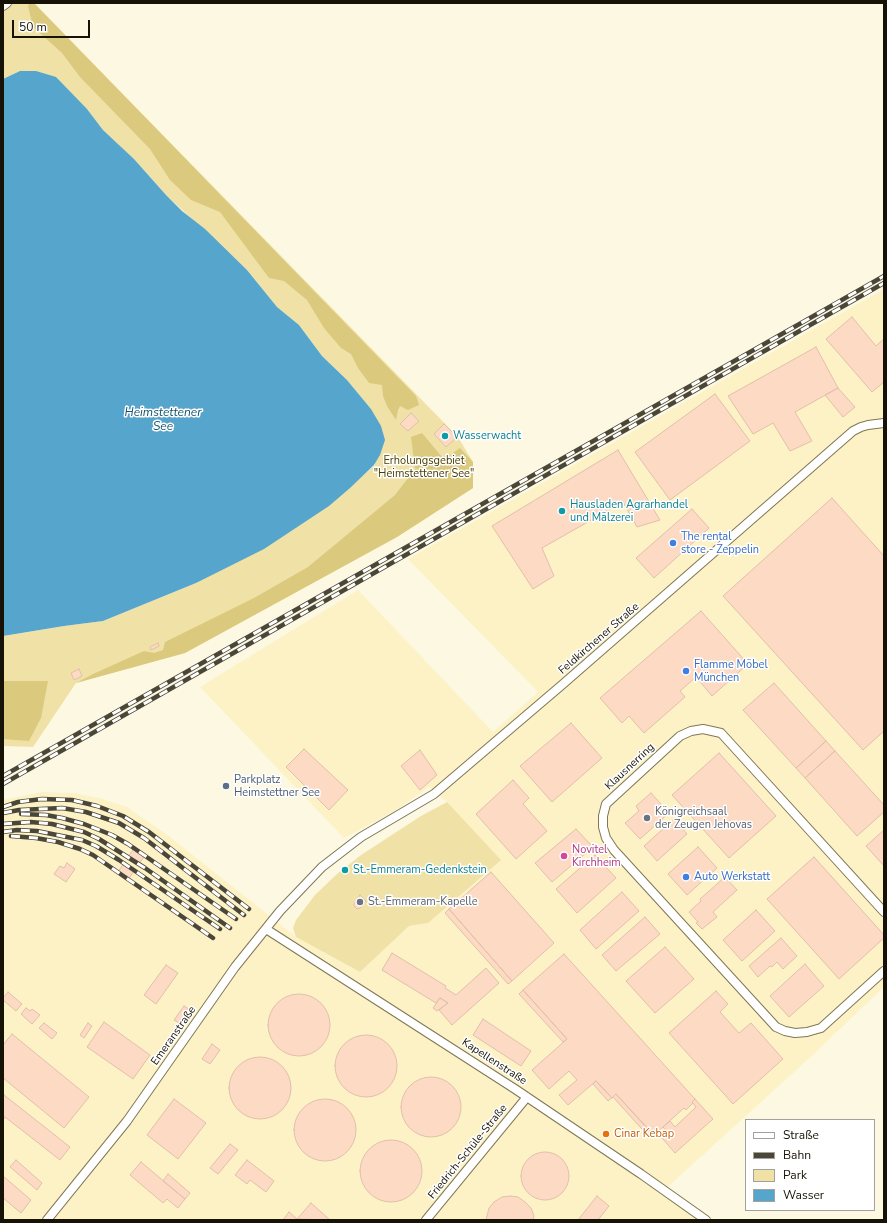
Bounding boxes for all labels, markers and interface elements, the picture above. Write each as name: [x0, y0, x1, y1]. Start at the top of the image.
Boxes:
scale bar: [14, 12, 92, 38]
text: 50 m: [19, 19, 47, 35]
water label: Heimstettener See: [125, 406, 201, 434]
place label: Wasserwacht: [453, 429, 521, 443]
marker: Wasserwacht: [440, 431, 450, 441]
park label: Erholungsgebiet "Heimstettener See": [374, 454, 474, 480]
place label: Hausladen Agrarhandel und Mälzerei: [570, 498, 688, 524]
marker: Hausladen Agrarhandel und Mälzerei: [557, 506, 567, 516]
place label: The rental store - Zeppelin: [681, 530, 759, 556]
marker: The rental store - Zeppelin: [668, 538, 678, 548]
street label: Feldkirchener Straße: [556, 600, 642, 678]
place label: Flamme Möbel München: [694, 658, 768, 684]
marker: Flamme Möbel München: [681, 666, 691, 676]
street label: Klausnerring: [603, 741, 657, 793]
place label: Parkplatz Heimstettner See: [234, 773, 320, 799]
marker: Parkplatz Heimstettner See: [221, 781, 231, 791]
place label: Königreichsaal der Zeugen Jehovas: [655, 805, 752, 831]
marker: Königreichsaal der Zeugen Jehovas: [642, 813, 652, 823]
place label: Novitel Kirchheim: [572, 843, 621, 869]
marker: Novitel Kirchheim: [559, 851, 569, 861]
place label: St.-Emmeram-Gedenkstein: [353, 863, 487, 877]
marker: St.-Emmeram-Gedenkstein: [340, 865, 350, 875]
place label: Auto Werkstatt: [694, 870, 770, 884]
marker: Auto Werkstatt: [681, 872, 691, 882]
place label: St.-Emmeram-Kapelle: [368, 895, 478, 909]
marker: St.-Emmeram-Kapelle: [355, 897, 365, 907]
street label: Emeranstraße: [149, 1004, 199, 1068]
street label: Kapellenstraße: [459, 1036, 529, 1088]
street label: Friedrich-Schüle-Straße: [426, 1102, 510, 1202]
legend: [745, 1119, 875, 1211]
place label: Cinar Kebap: [614, 1127, 674, 1141]
text: Straße: [783, 1127, 819, 1143]
marker: Cinar Kebap: [601, 1129, 611, 1139]
text: Bahn: [783, 1147, 811, 1163]
text: Park: [783, 1167, 807, 1183]
text: Wasser: [783, 1187, 824, 1203]

